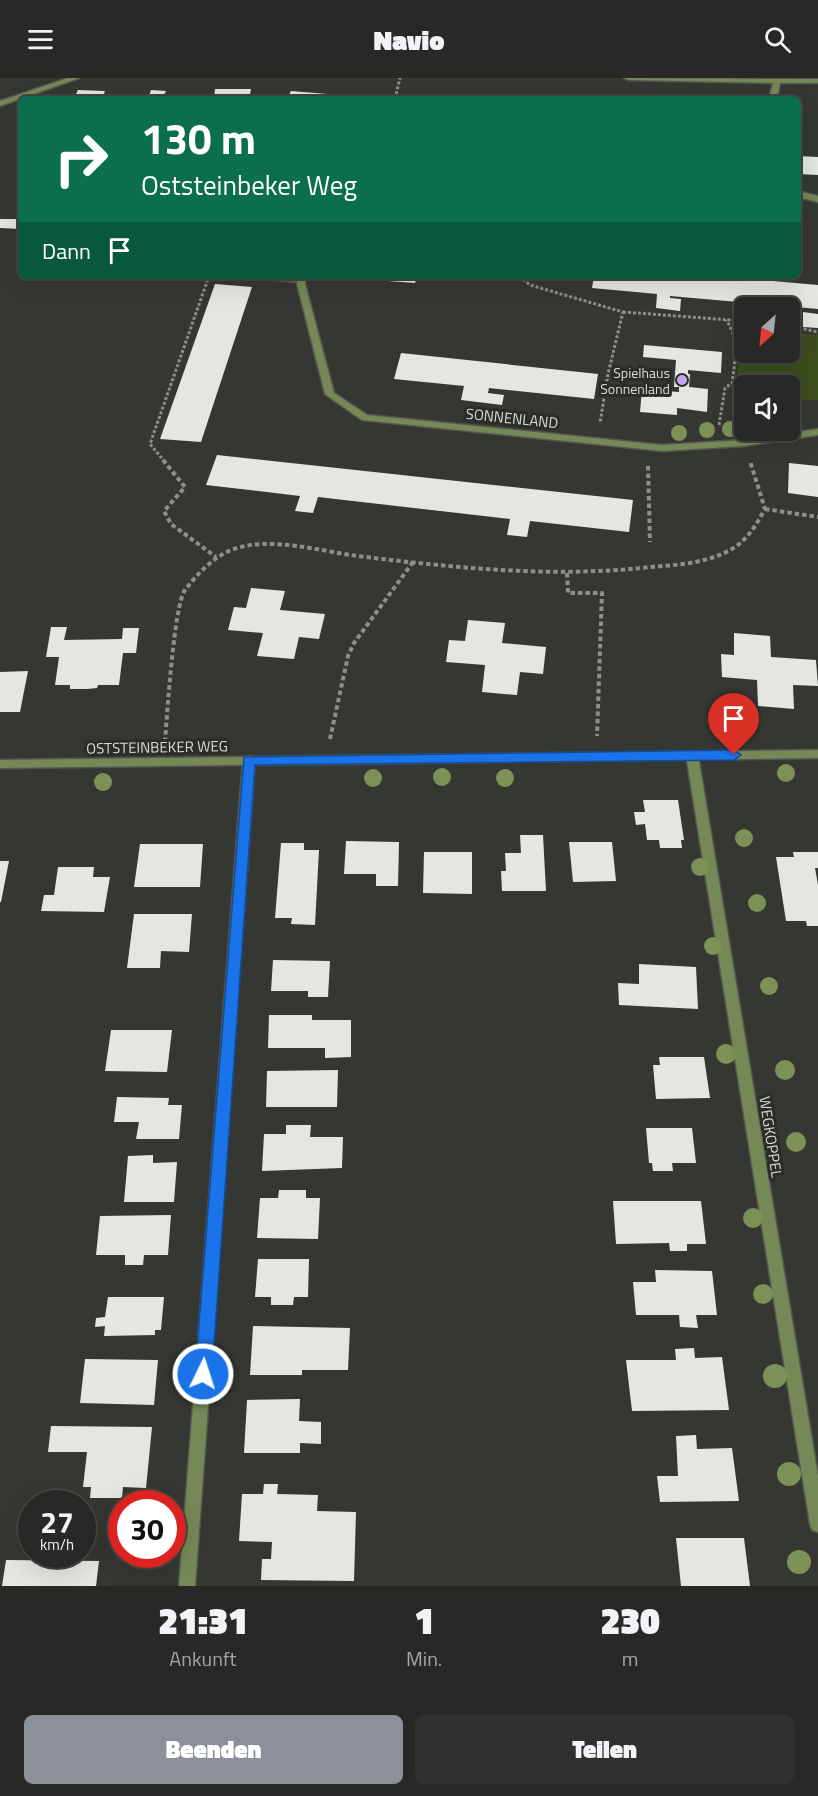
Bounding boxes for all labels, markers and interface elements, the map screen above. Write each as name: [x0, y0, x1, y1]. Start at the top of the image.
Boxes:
text: Navio: [374, 19, 444, 60]
icon: menu: [24, 23, 57, 56]
icon: search: [761, 23, 794, 56]
text: 130 m: [141, 106, 256, 170]
icon: right: [42, 120, 120, 198]
text: Oststeinbeker Weg: [141, 164, 357, 205]
text: Dann: [42, 234, 91, 268]
icon: arrive: [103, 234, 136, 267]
north arrow: [734, 297, 800, 363]
map controls: [734, 297, 800, 441]
place label: Spielhaus Sonnenland: [600, 362, 670, 399]
marker: Spielhaus Sonnenland: [675, 373, 689, 387]
button: sound: [734, 375, 800, 441]
street label: SONNENLAND: [465, 402, 559, 434]
pin: [708, 693, 759, 755]
icon: arrive: [717, 702, 750, 735]
street label: OSTSTEINBEKER WEG: [86, 734, 228, 760]
street label: WEGKOPPEL: [753, 1095, 789, 1179]
position arrow: [171, 1342, 235, 1406]
speed limit sign: 30: [108, 1490, 186, 1568]
text: 27: [40, 1499, 74, 1545]
text: km/h: [40, 1533, 74, 1556]
text: 21:31: [158, 1593, 248, 1648]
text: 1: [414, 1593, 434, 1648]
text: 230: [600, 1593, 660, 1648]
text: Ankunft: [169, 1643, 237, 1674]
text: Min.: [406, 1643, 442, 1674]
text: m: [622, 1643, 638, 1674]
button: Beenden: [24, 1715, 403, 1784]
button: Teilen: [415, 1715, 794, 1784]

